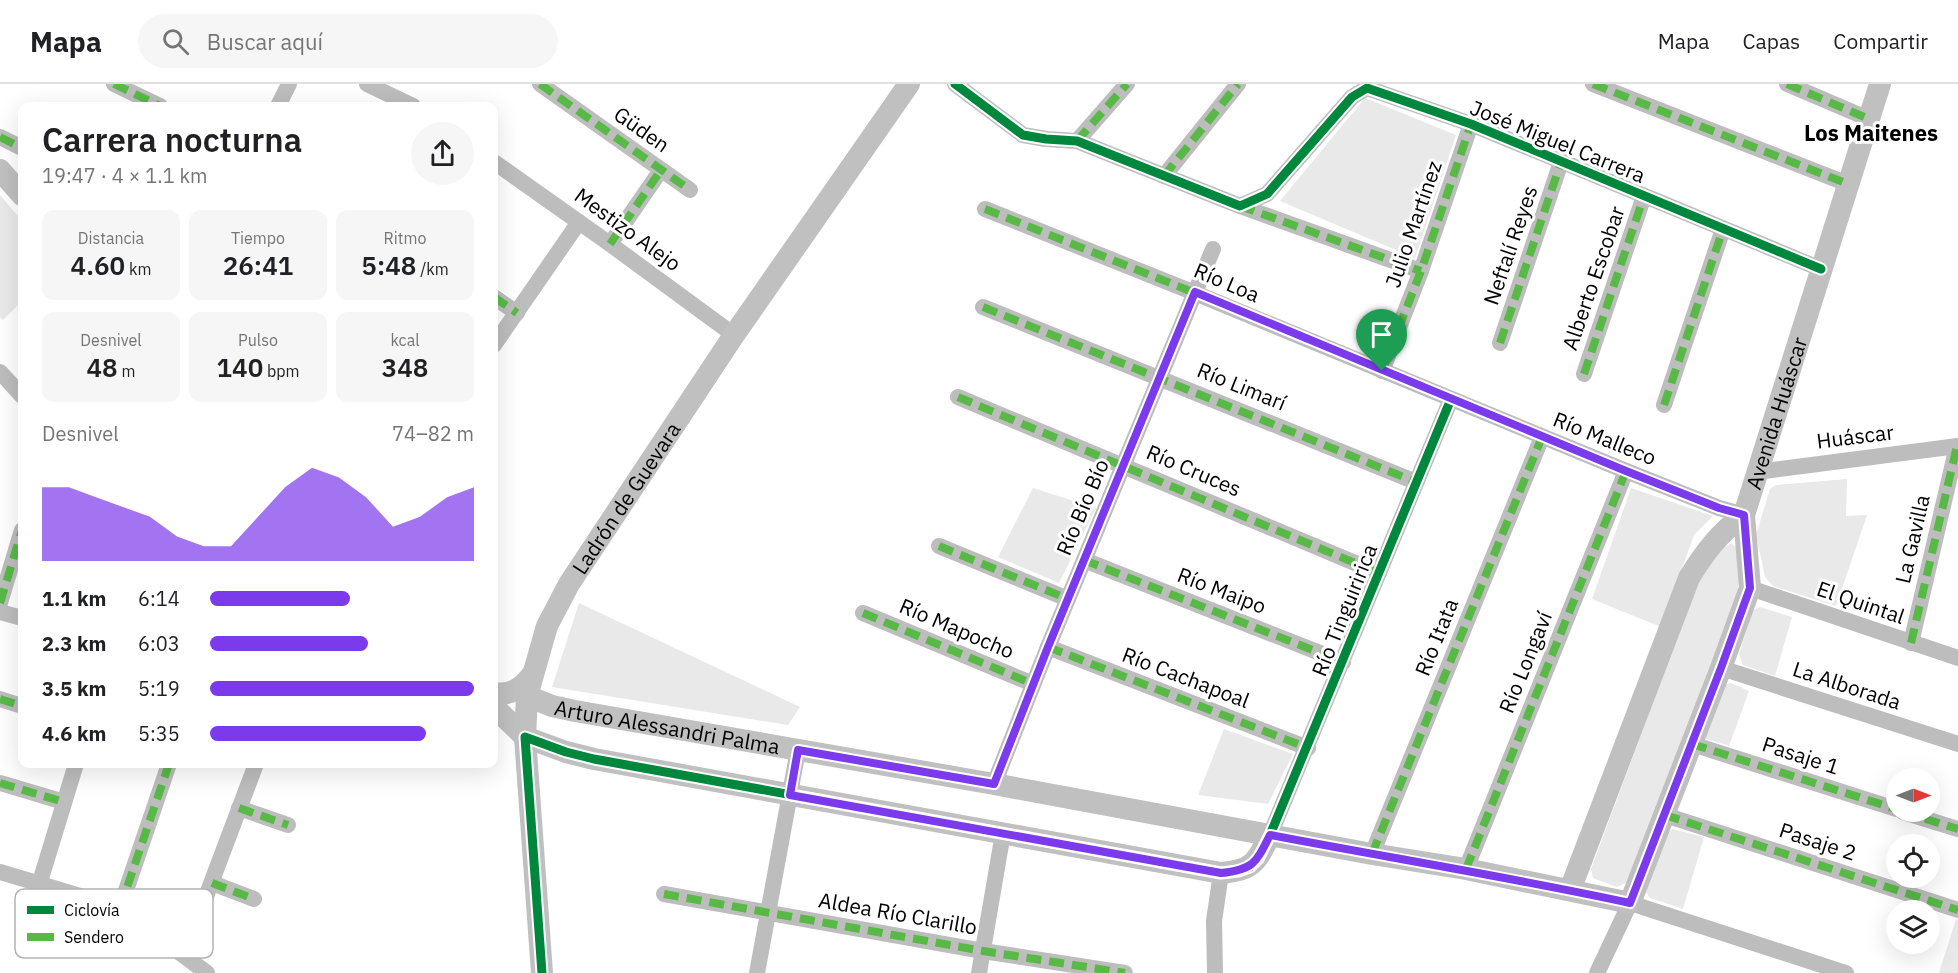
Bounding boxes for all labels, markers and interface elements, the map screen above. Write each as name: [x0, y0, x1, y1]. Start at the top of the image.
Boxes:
search box: [138, 14, 558, 68]
text: Mapa: [30, 23, 102, 60]
icon: search: [159, 25, 192, 58]
text: Buscar aquí: [207, 27, 323, 56]
text: Mapa: [1658, 27, 1709, 55]
text: Capas: [1742, 27, 1800, 55]
text: Compartir: [1833, 27, 1928, 55]
street label: José Miguel Carrera: [1466, 93, 1650, 189]
street label: Güden: [609, 100, 675, 158]
text: Carrera nocturna: [42, 118, 302, 161]
district label: Los Maitenes: [1804, 118, 1938, 147]
button: share: [411, 122, 474, 185]
street label: Julio Martínez: [1378, 157, 1448, 291]
text: 19:47 · 4 × 1.1 km: [42, 162, 207, 189]
street label: Mestizo Alejo: [569, 181, 687, 277]
street label: Neftalí Reyes: [1477, 182, 1543, 308]
street label: Alberto Escobar: [1555, 202, 1631, 354]
text: Distancia: [78, 228, 144, 248]
text: Tiempo: [231, 228, 285, 248]
text: Ritmo: [384, 228, 426, 248]
text: 4.60: [71, 248, 125, 282]
text: 26:41: [223, 248, 293, 282]
text: 5:48: [361, 248, 416, 282]
street label: Río Loa: [1190, 256, 1264, 308]
text: km: [125, 259, 151, 279]
text: /km: [416, 259, 449, 279]
pin: [1356, 309, 1407, 371]
icon: arrive: [1365, 318, 1398, 351]
text: Desnivel: [80, 330, 142, 350]
text: Pulso: [238, 330, 278, 350]
text: kcal: [390, 330, 420, 350]
street label: Avenida Huáscar: [1739, 333, 1813, 493]
text: 48: [87, 350, 118, 384]
text: 140: [216, 350, 263, 384]
text: 348: [382, 350, 428, 384]
street label: Río Limarí: [1193, 355, 1291, 417]
text: m: [118, 361, 135, 381]
text: bpm: [263, 361, 300, 381]
street label: Río Malleco: [1549, 405, 1661, 471]
street label: Ladrón de Guevara: [565, 417, 687, 580]
street label: Huáscar: [1815, 417, 1896, 455]
text: Desnivel: [42, 420, 119, 447]
text: 74–82 m: [392, 420, 474, 447]
street label: Río Cruces: [1142, 438, 1246, 502]
street label: Río Bío Bío: [1049, 455, 1115, 559]
street label: La Gavilla: [1888, 492, 1936, 586]
street label: Río Tinguiririca: [1305, 540, 1383, 680]
street label: Río Maipo: [1174, 560, 1270, 620]
street label: El Quintal: [1813, 574, 1909, 630]
text: 1.1 km: [42, 585, 106, 612]
text: 6:14: [138, 585, 180, 612]
street label: Río Mapocho: [895, 591, 1019, 665]
street label: Río Itata: [1408, 594, 1464, 680]
street label: Río Longaví: [1492, 607, 1558, 717]
text: 2.3 km: [42, 630, 106, 657]
text: 6:03: [138, 630, 180, 657]
street label: Río Cachapoal: [1118, 640, 1254, 714]
street label: La Alborada: [1789, 654, 1905, 716]
text: 3.5 km: [42, 675, 106, 702]
text: 5:19: [138, 675, 180, 702]
street label: Arturo Alessandri Palma: [552, 693, 782, 760]
text: 4.6 km: [42, 720, 106, 747]
text: 5:35: [138, 720, 180, 747]
street label: Pasaje 1: [1759, 729, 1843, 781]
north arrow: [1886, 768, 1940, 822]
map controls: [1886, 768, 1940, 954]
street label: Pasaje 2: [1776, 815, 1860, 867]
button: locate: [1886, 834, 1940, 888]
street label: Aldea Río Clarillo: [817, 885, 979, 941]
legend: [15, 889, 213, 958]
text: Ciclovía: [64, 900, 120, 920]
button: layers: [1886, 900, 1940, 954]
text: Sendero: [64, 927, 124, 947]

